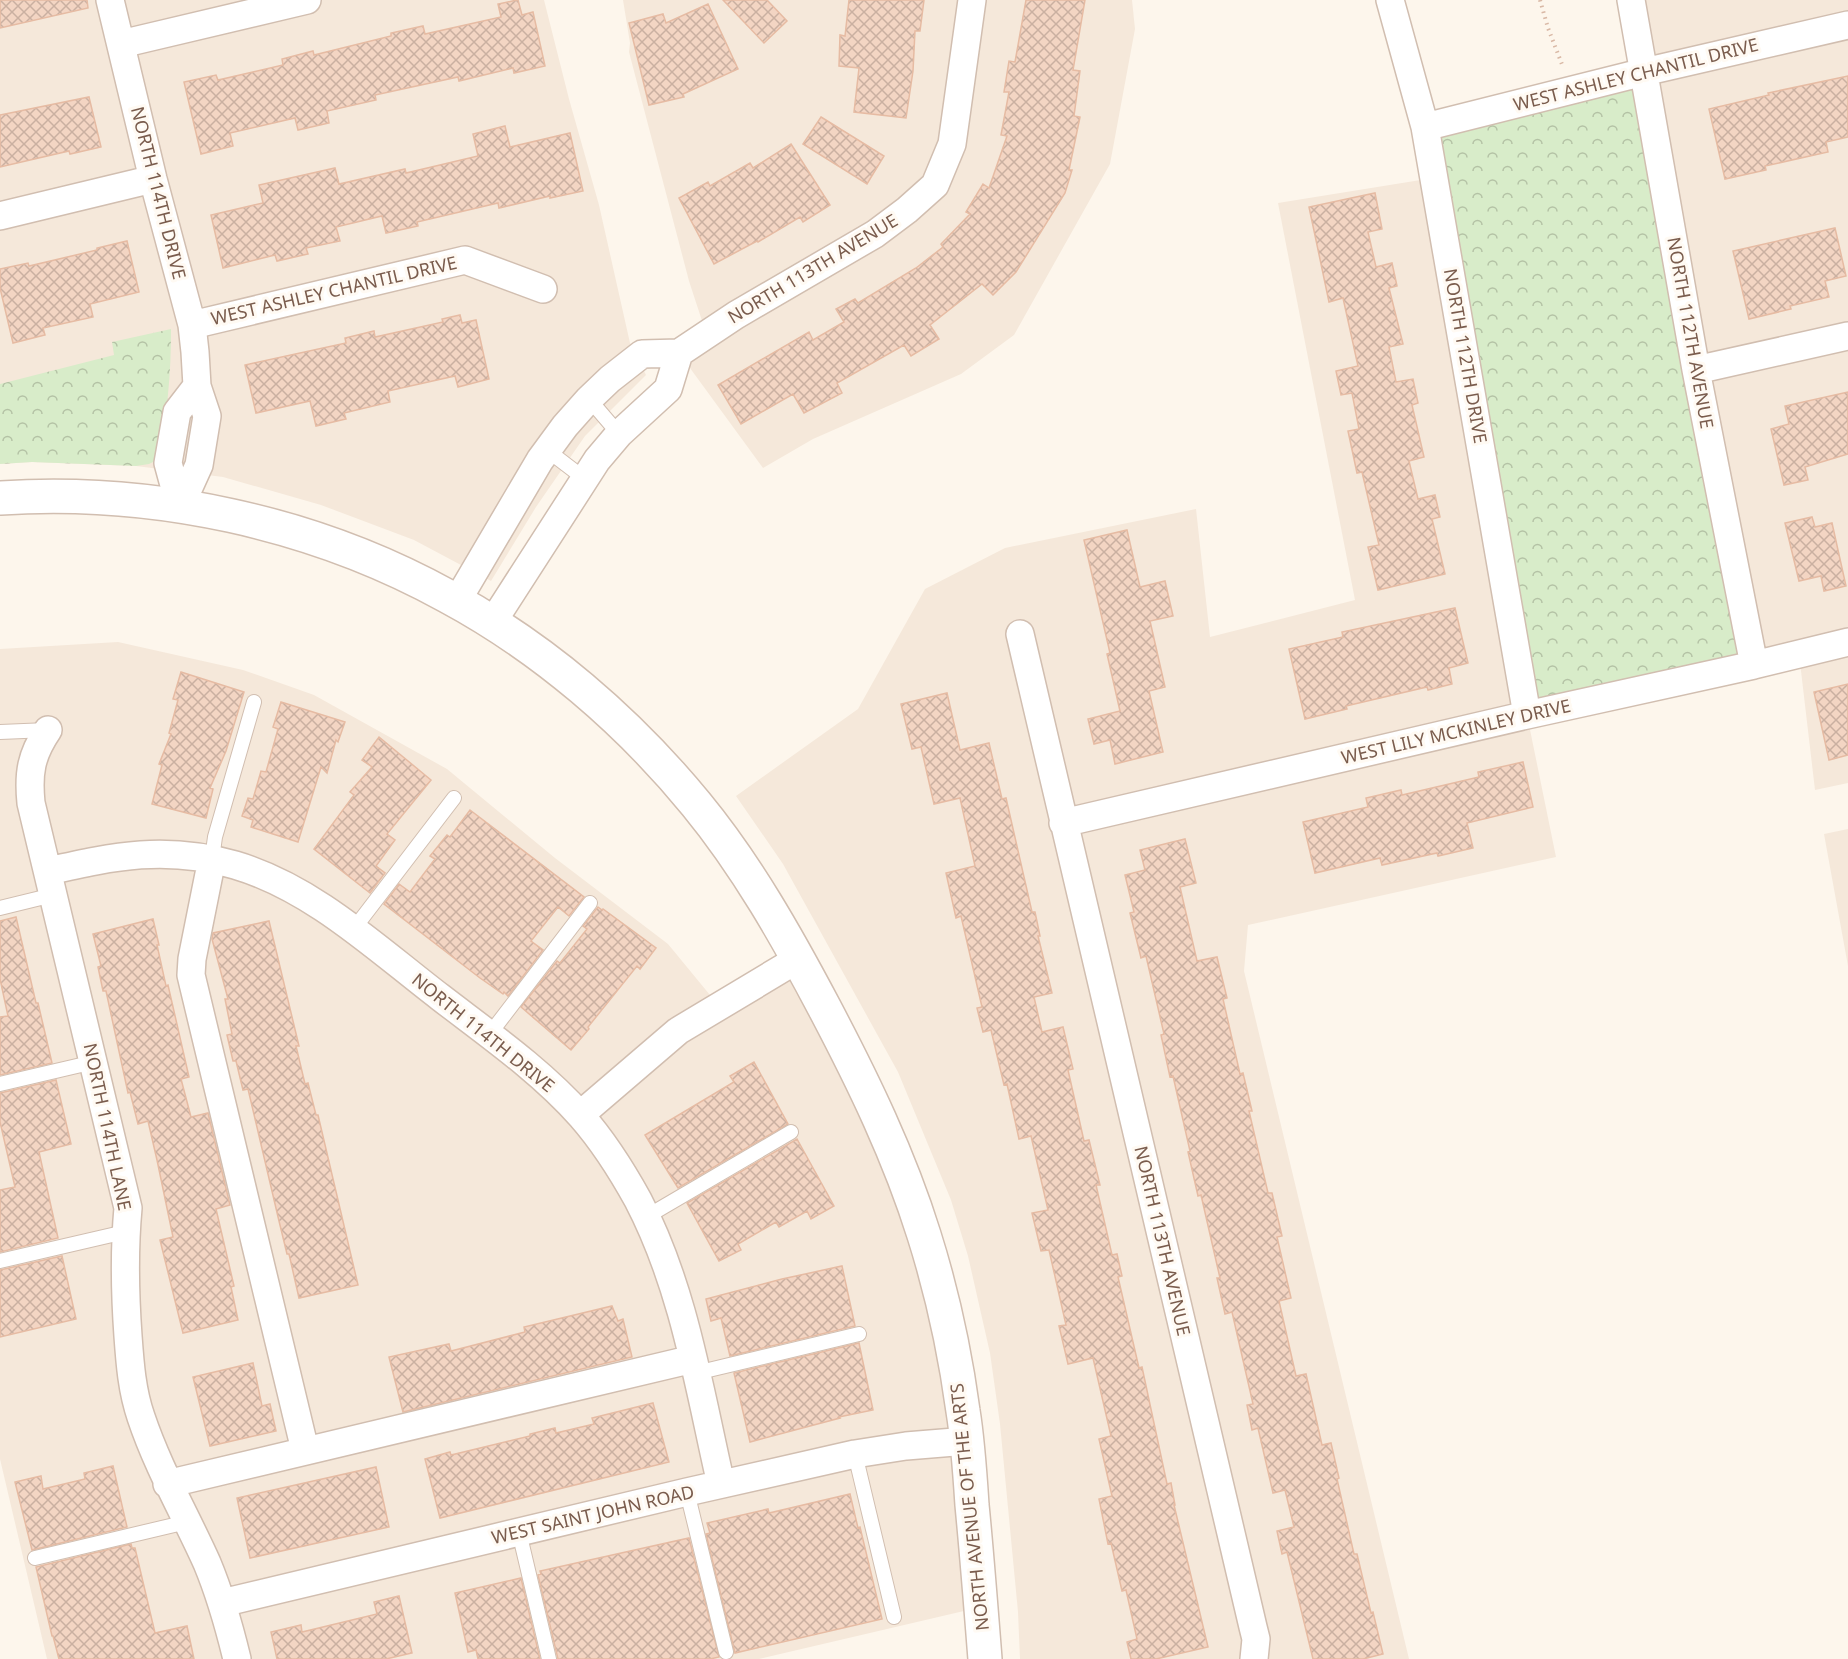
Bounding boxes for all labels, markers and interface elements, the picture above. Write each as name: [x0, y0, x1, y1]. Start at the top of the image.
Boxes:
street label: WEST ASHLEY CHANTIL DRIVE: [1511, 32, 1761, 116]
street label: NORTH 114TH DRIVE: [126, 104, 192, 282]
street label: NORTH 113TH AVENUE: [723, 208, 902, 328]
street label: NORTH 112TH AVENUE: [1662, 235, 1720, 431]
street label: WEST ASHLEY CHANTIL DRIVE: [208, 250, 459, 330]
street label: NORTH 112TH DRIVE: [1439, 267, 1493, 445]
street label: WEST LILY MCKINLEY DRIVE: [1339, 693, 1573, 769]
street label: NORTH 114TH DRIVE: [407, 967, 560, 1097]
street label: NORTH 114TH LANE: [79, 1041, 137, 1213]
street label: NORTH 113TH AVENUE: [1129, 1143, 1197, 1338]
street label: NORTH AVENUE OF THE ARTS: [944, 1382, 994, 1632]
street label: WEST SAINT JOHN ROAD: [489, 1479, 697, 1549]

